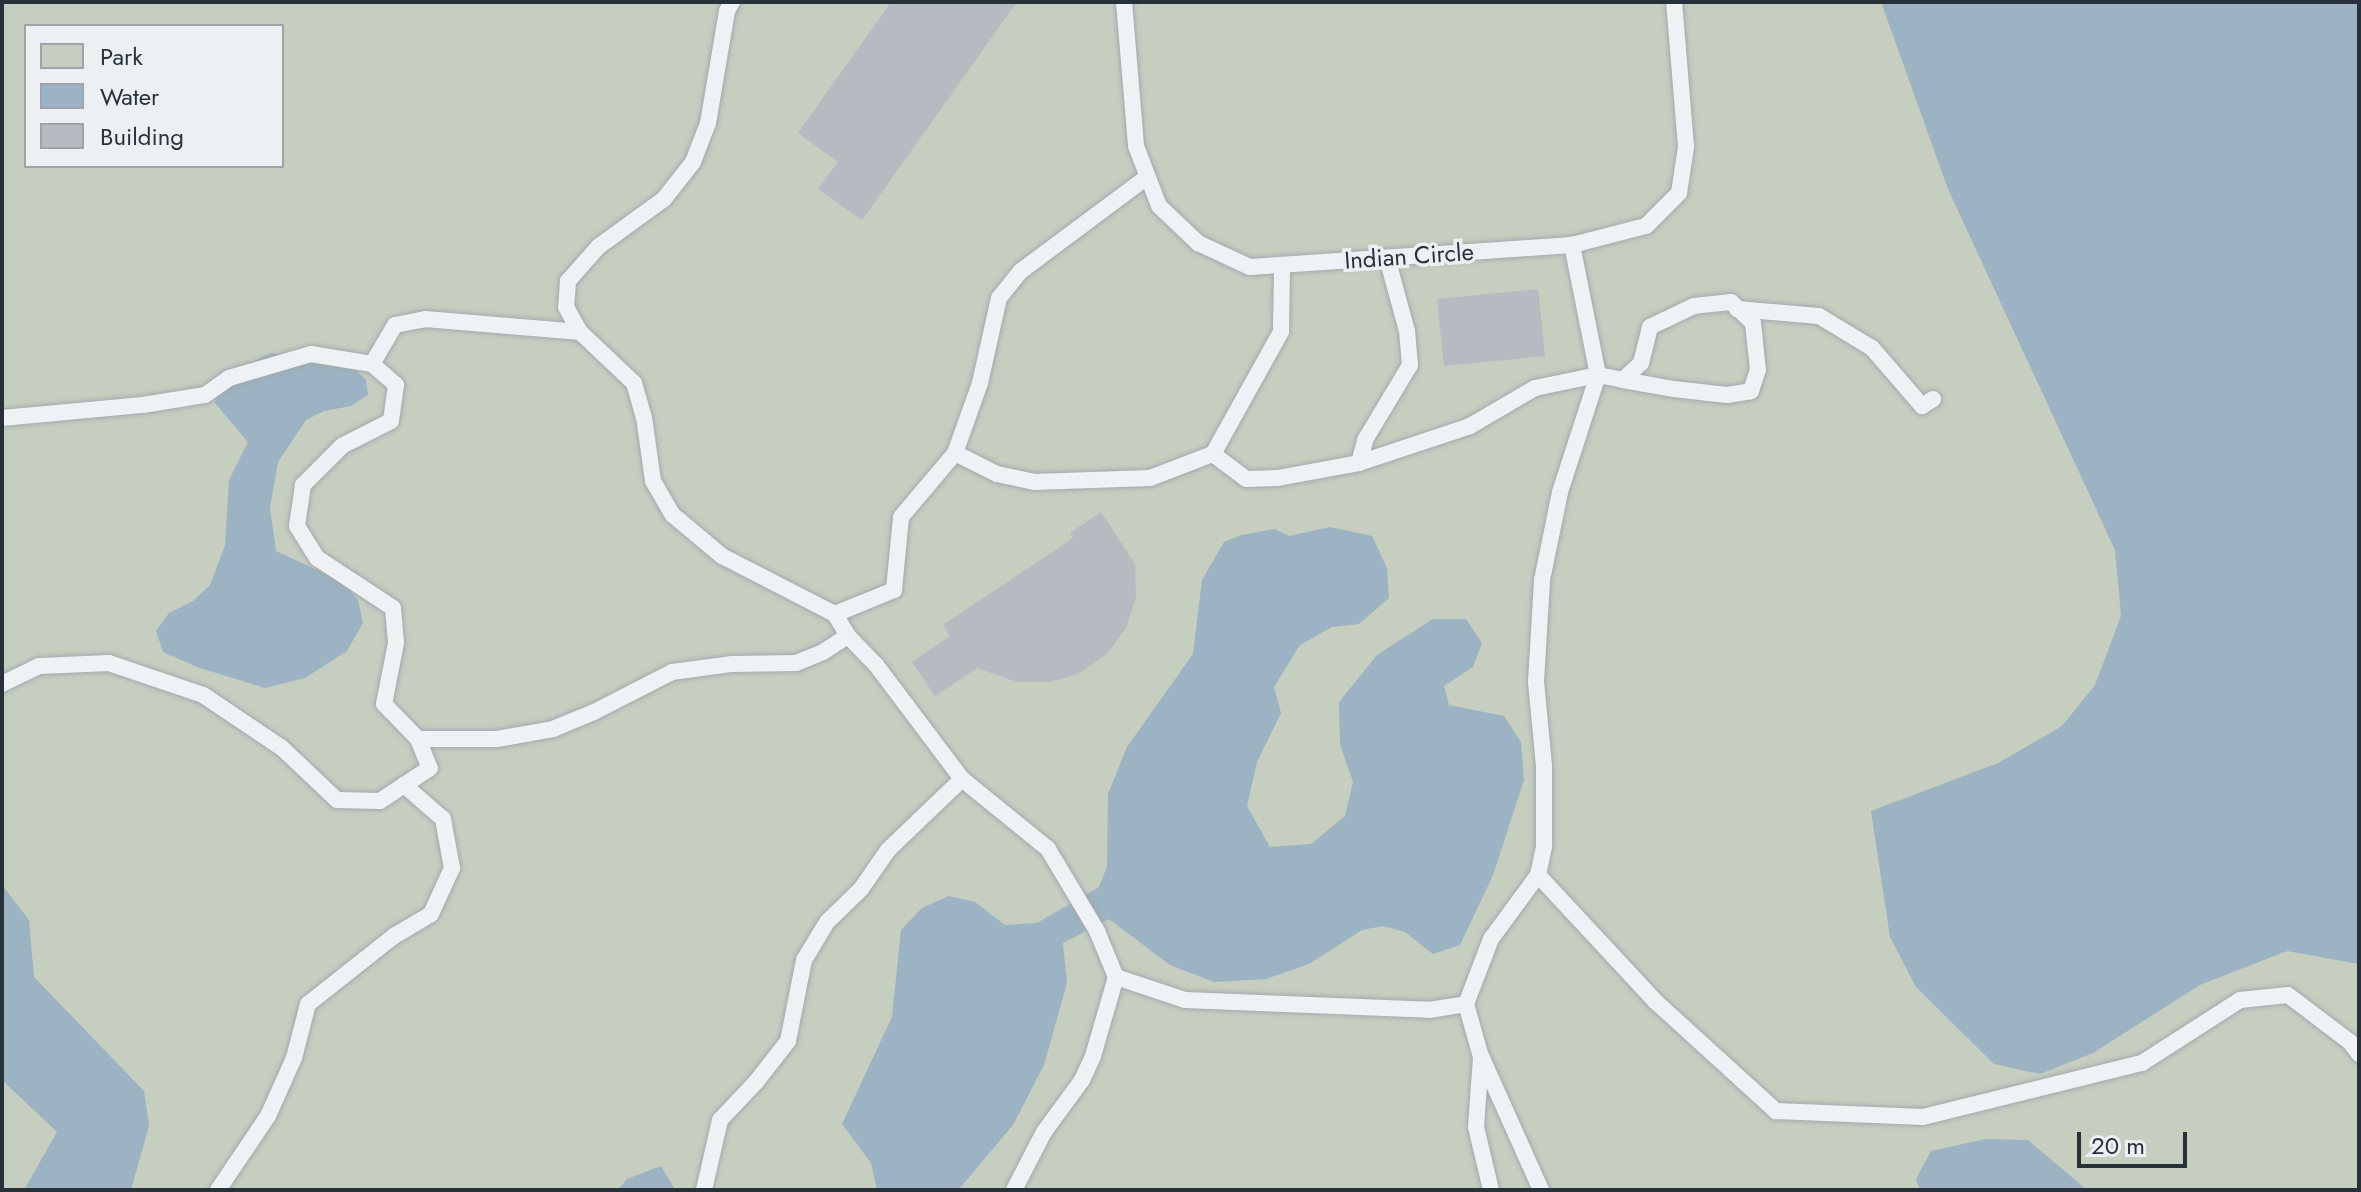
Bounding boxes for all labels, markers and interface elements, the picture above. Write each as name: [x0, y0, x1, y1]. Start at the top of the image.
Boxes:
legend: [24, 24, 284, 168]
text: Park: [100, 39, 143, 74]
text: Water: [100, 79, 159, 114]
text: Building: [100, 119, 184, 154]
street label: Indian Circle: [1343, 237, 1475, 275]
scale bar: [2081, 1116, 2191, 1166]
text: 20 m: [2091, 1128, 2145, 1163]

